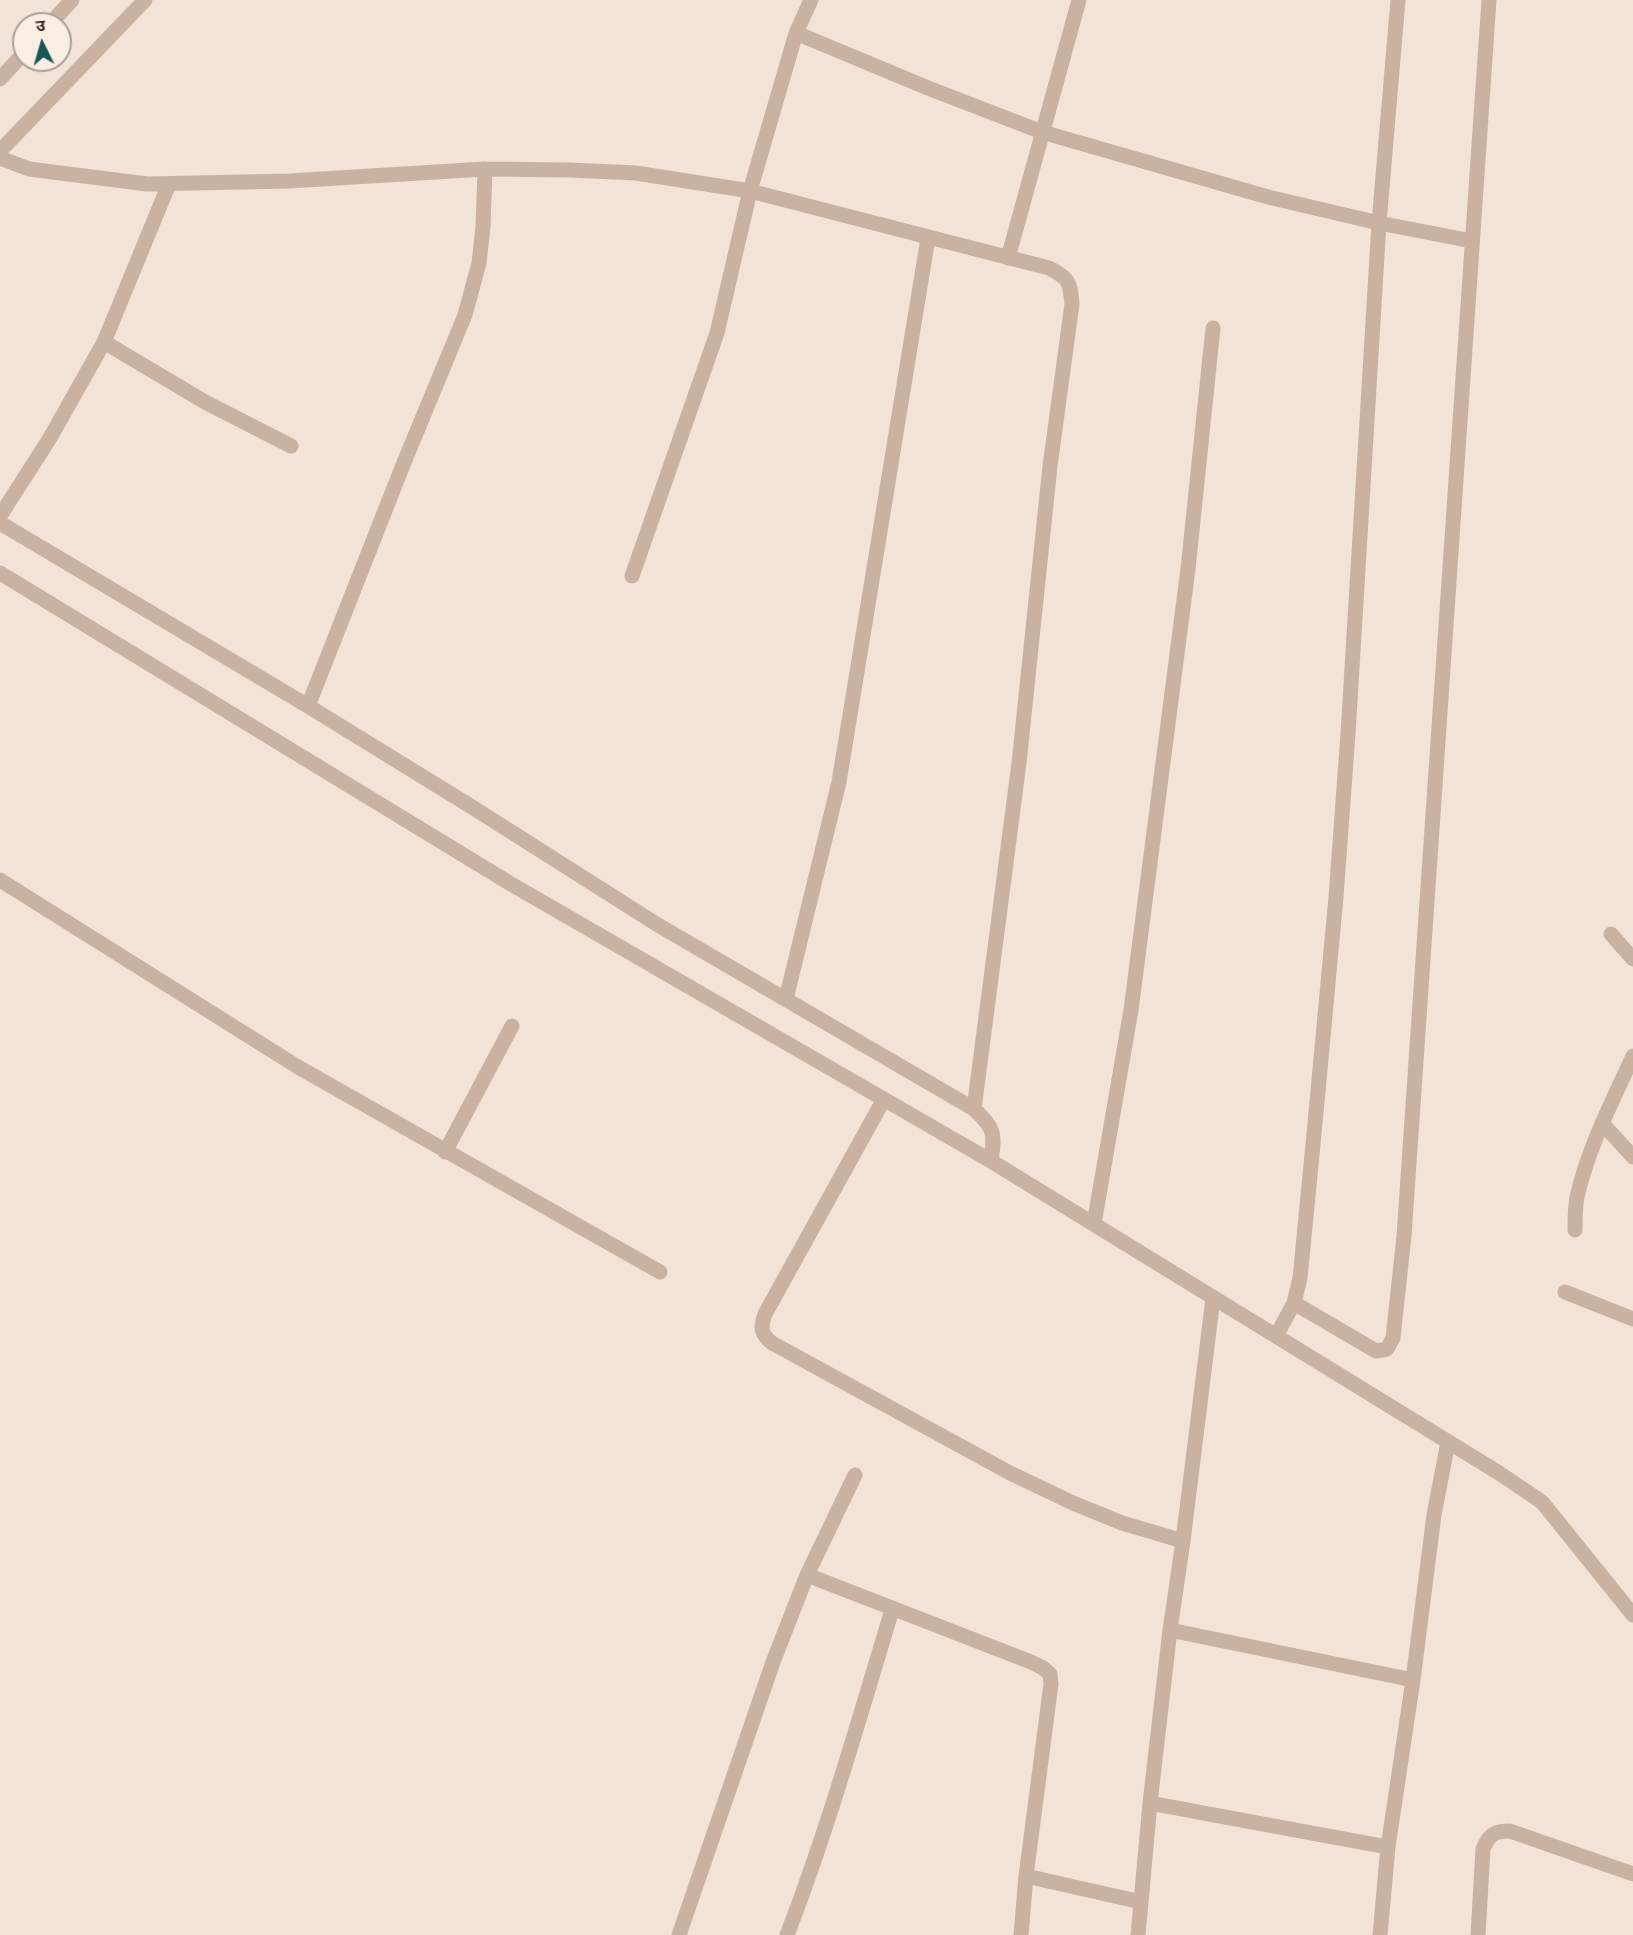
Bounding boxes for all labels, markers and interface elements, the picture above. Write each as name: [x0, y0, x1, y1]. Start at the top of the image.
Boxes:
north arrow: [12, 12, 72, 72]
text: उ: [35, 17, 46, 34]

